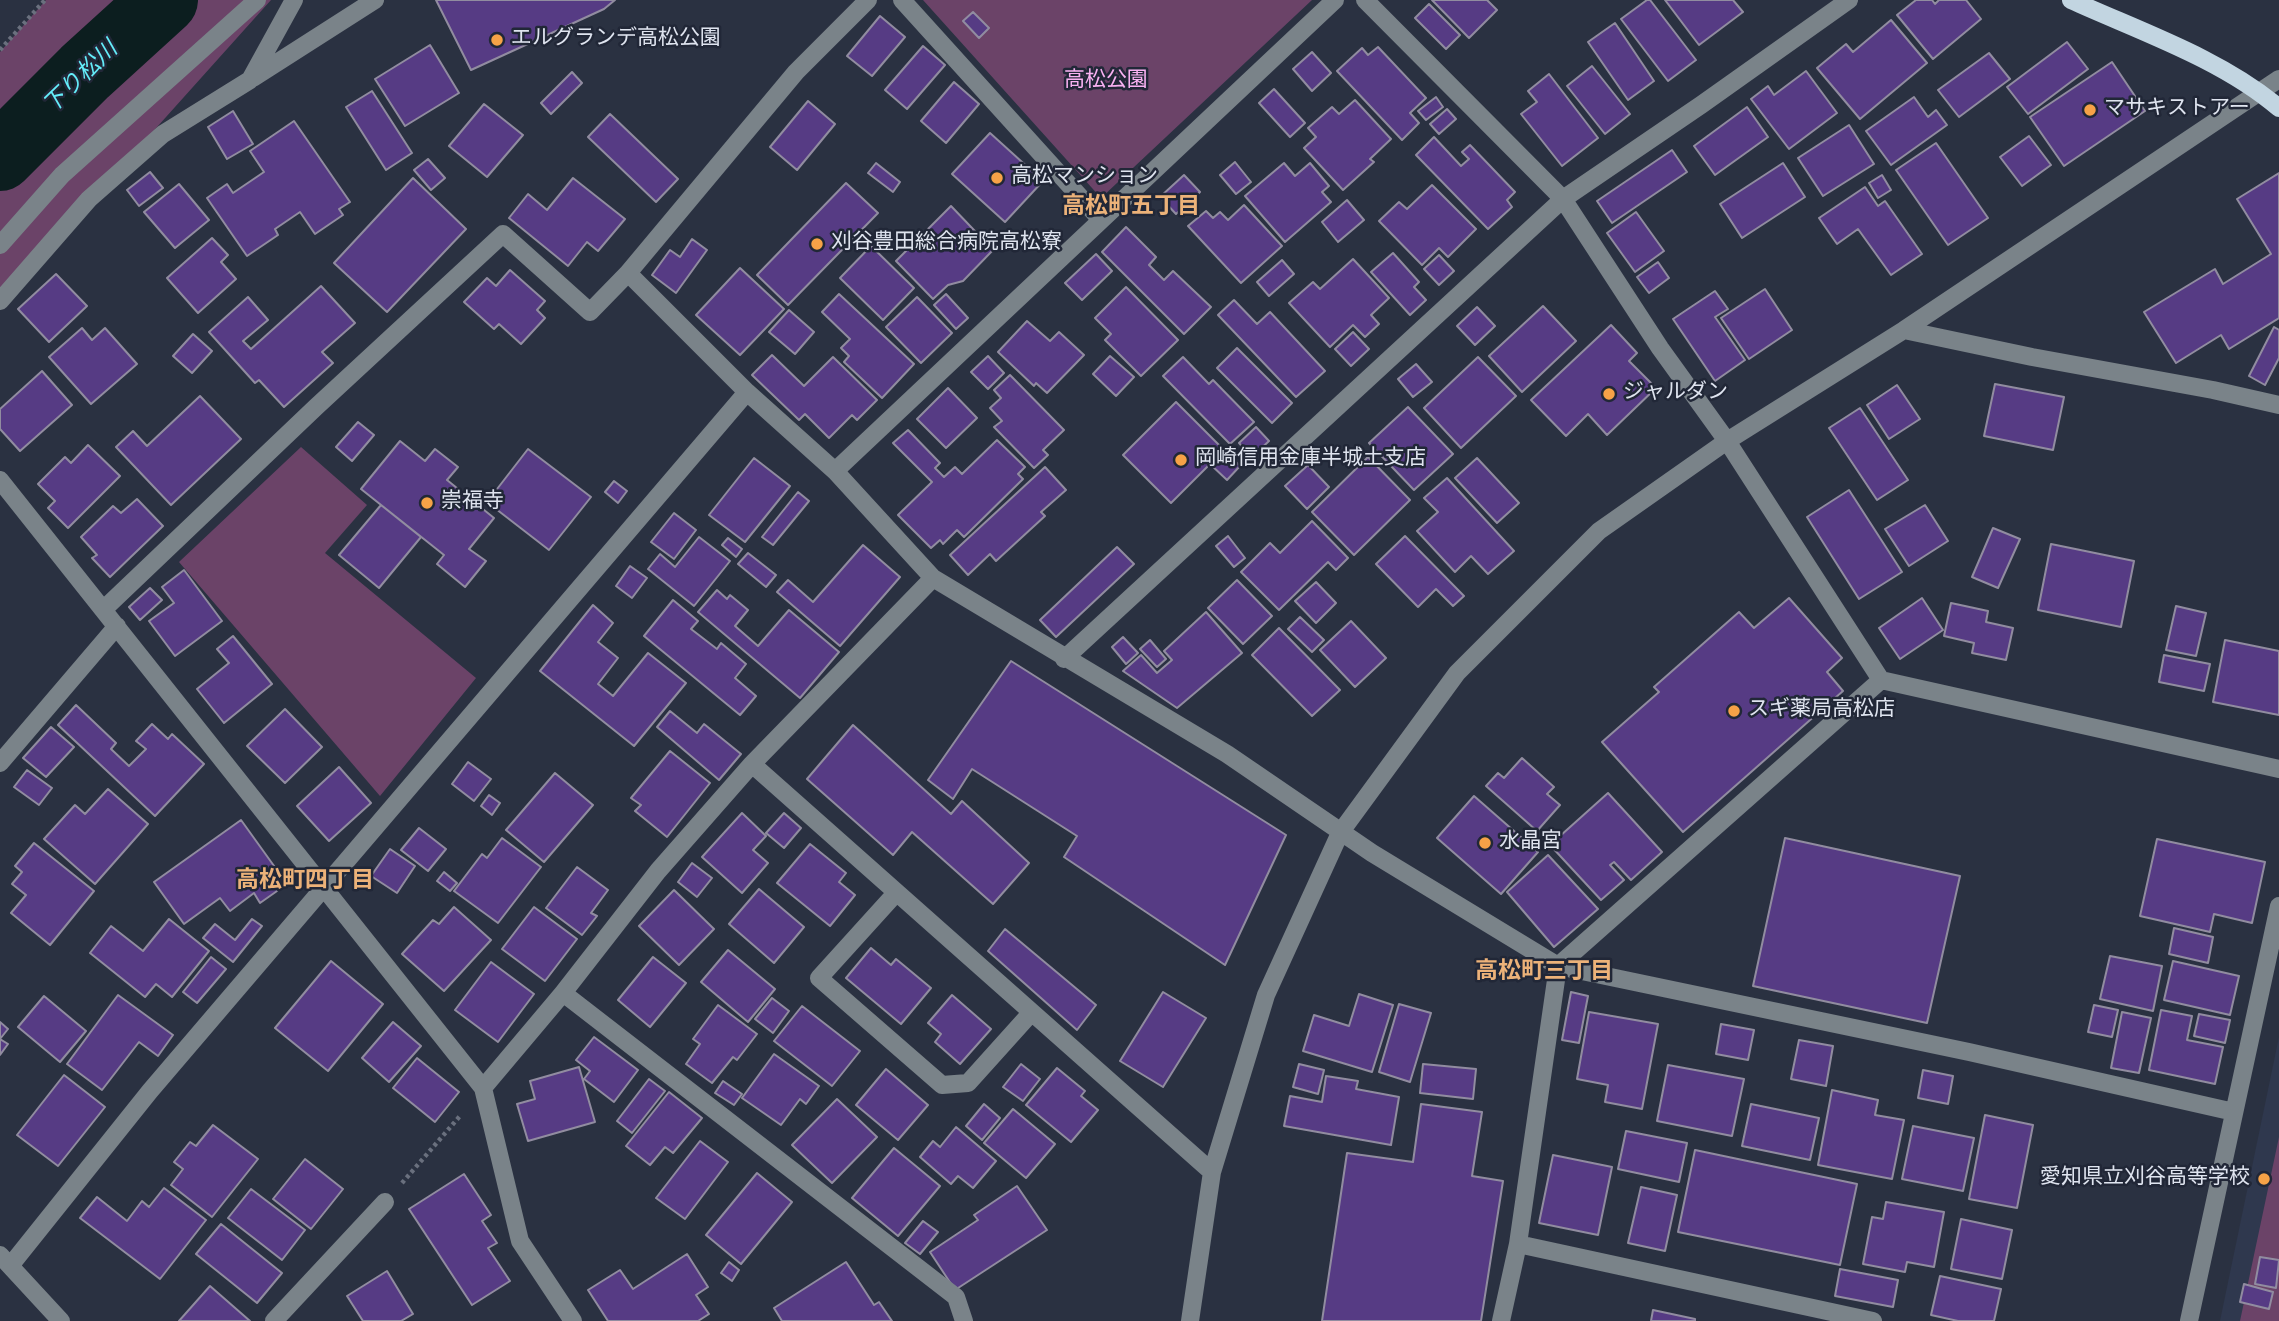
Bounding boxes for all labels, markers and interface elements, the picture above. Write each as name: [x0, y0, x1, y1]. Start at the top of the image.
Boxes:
place label: エルグランデ高松公園: [511, 27, 721, 53]
marker: エルグランデ高松公園: [489, 32, 505, 48]
water label: 下り松川: [39, 37, 125, 121]
park label: 高松公園: [1064, 69, 1148, 95]
place label: マサキストアー: [2104, 97, 2250, 123]
marker: マサキストアー: [2082, 102, 2098, 118]
place label: 高松マンション: [1011, 165, 1158, 191]
marker: 高松マンション: [989, 170, 1005, 186]
district label: 高松町五丁目: [1062, 194, 1200, 222]
place label: 刈谷豊田総合病院高松寮: [831, 231, 1062, 257]
marker: 刈谷豊田総合病院高松寮: [809, 236, 825, 252]
place label: ジャルダン: [1623, 381, 1728, 407]
marker: ジャルダン: [1601, 386, 1617, 402]
place label: 岡崎信用金庫半城土支店: [1195, 447, 1426, 473]
marker: 岡崎信用金庫半城土支店: [1173, 452, 1189, 468]
place label: 崇福寺: [441, 490, 504, 516]
marker: 崇福寺: [419, 495, 435, 511]
place label: スギ薬局高松店: [1748, 698, 1895, 724]
marker: スギ薬局高松店: [1726, 703, 1742, 719]
place label: 水晶宮: [1499, 830, 1562, 856]
marker: 水晶宮: [1477, 835, 1493, 851]
district label: 高松町四丁目: [236, 868, 374, 896]
district label: 高松町三丁目: [1475, 959, 1613, 987]
place label: 愛知県立刈谷高等学校: [2040, 1166, 2250, 1192]
marker: 愛知県立刈谷高等学校: [2256, 1171, 2272, 1187]

